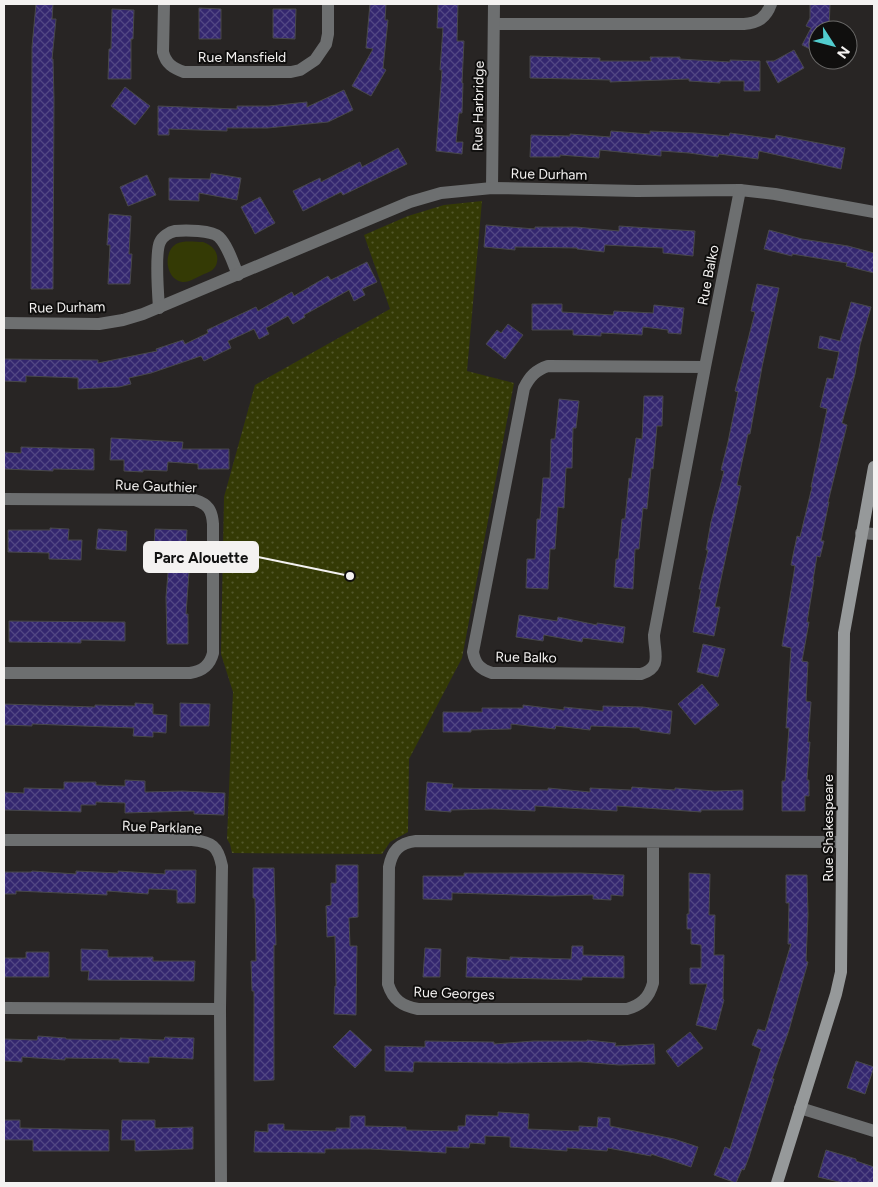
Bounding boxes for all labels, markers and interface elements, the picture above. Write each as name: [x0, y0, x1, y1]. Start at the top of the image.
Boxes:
north arrow: [808, 20, 858, 70]
text: N: [833, 43, 853, 62]
street label: Rue Mansfield: [198, 49, 286, 66]
street label: Rue Harbridge: [469, 60, 488, 151]
street label: Rue Durham: [510, 165, 588, 184]
street label: Rue Balko: [694, 243, 723, 307]
street label: Rue Durham: [28, 298, 106, 317]
street label: Rue Gauthier: [115, 477, 198, 496]
callout: Parc Alouette: [144, 542, 258, 572]
text: Parc Alouette: [154, 549, 249, 567]
street label: Rue Balko: [495, 648, 557, 667]
street label: Rue Shakespeare: [820, 774, 837, 882]
street label: Rue Parklane: [122, 818, 203, 837]
street label: Rue Georges: [413, 984, 495, 1003]

